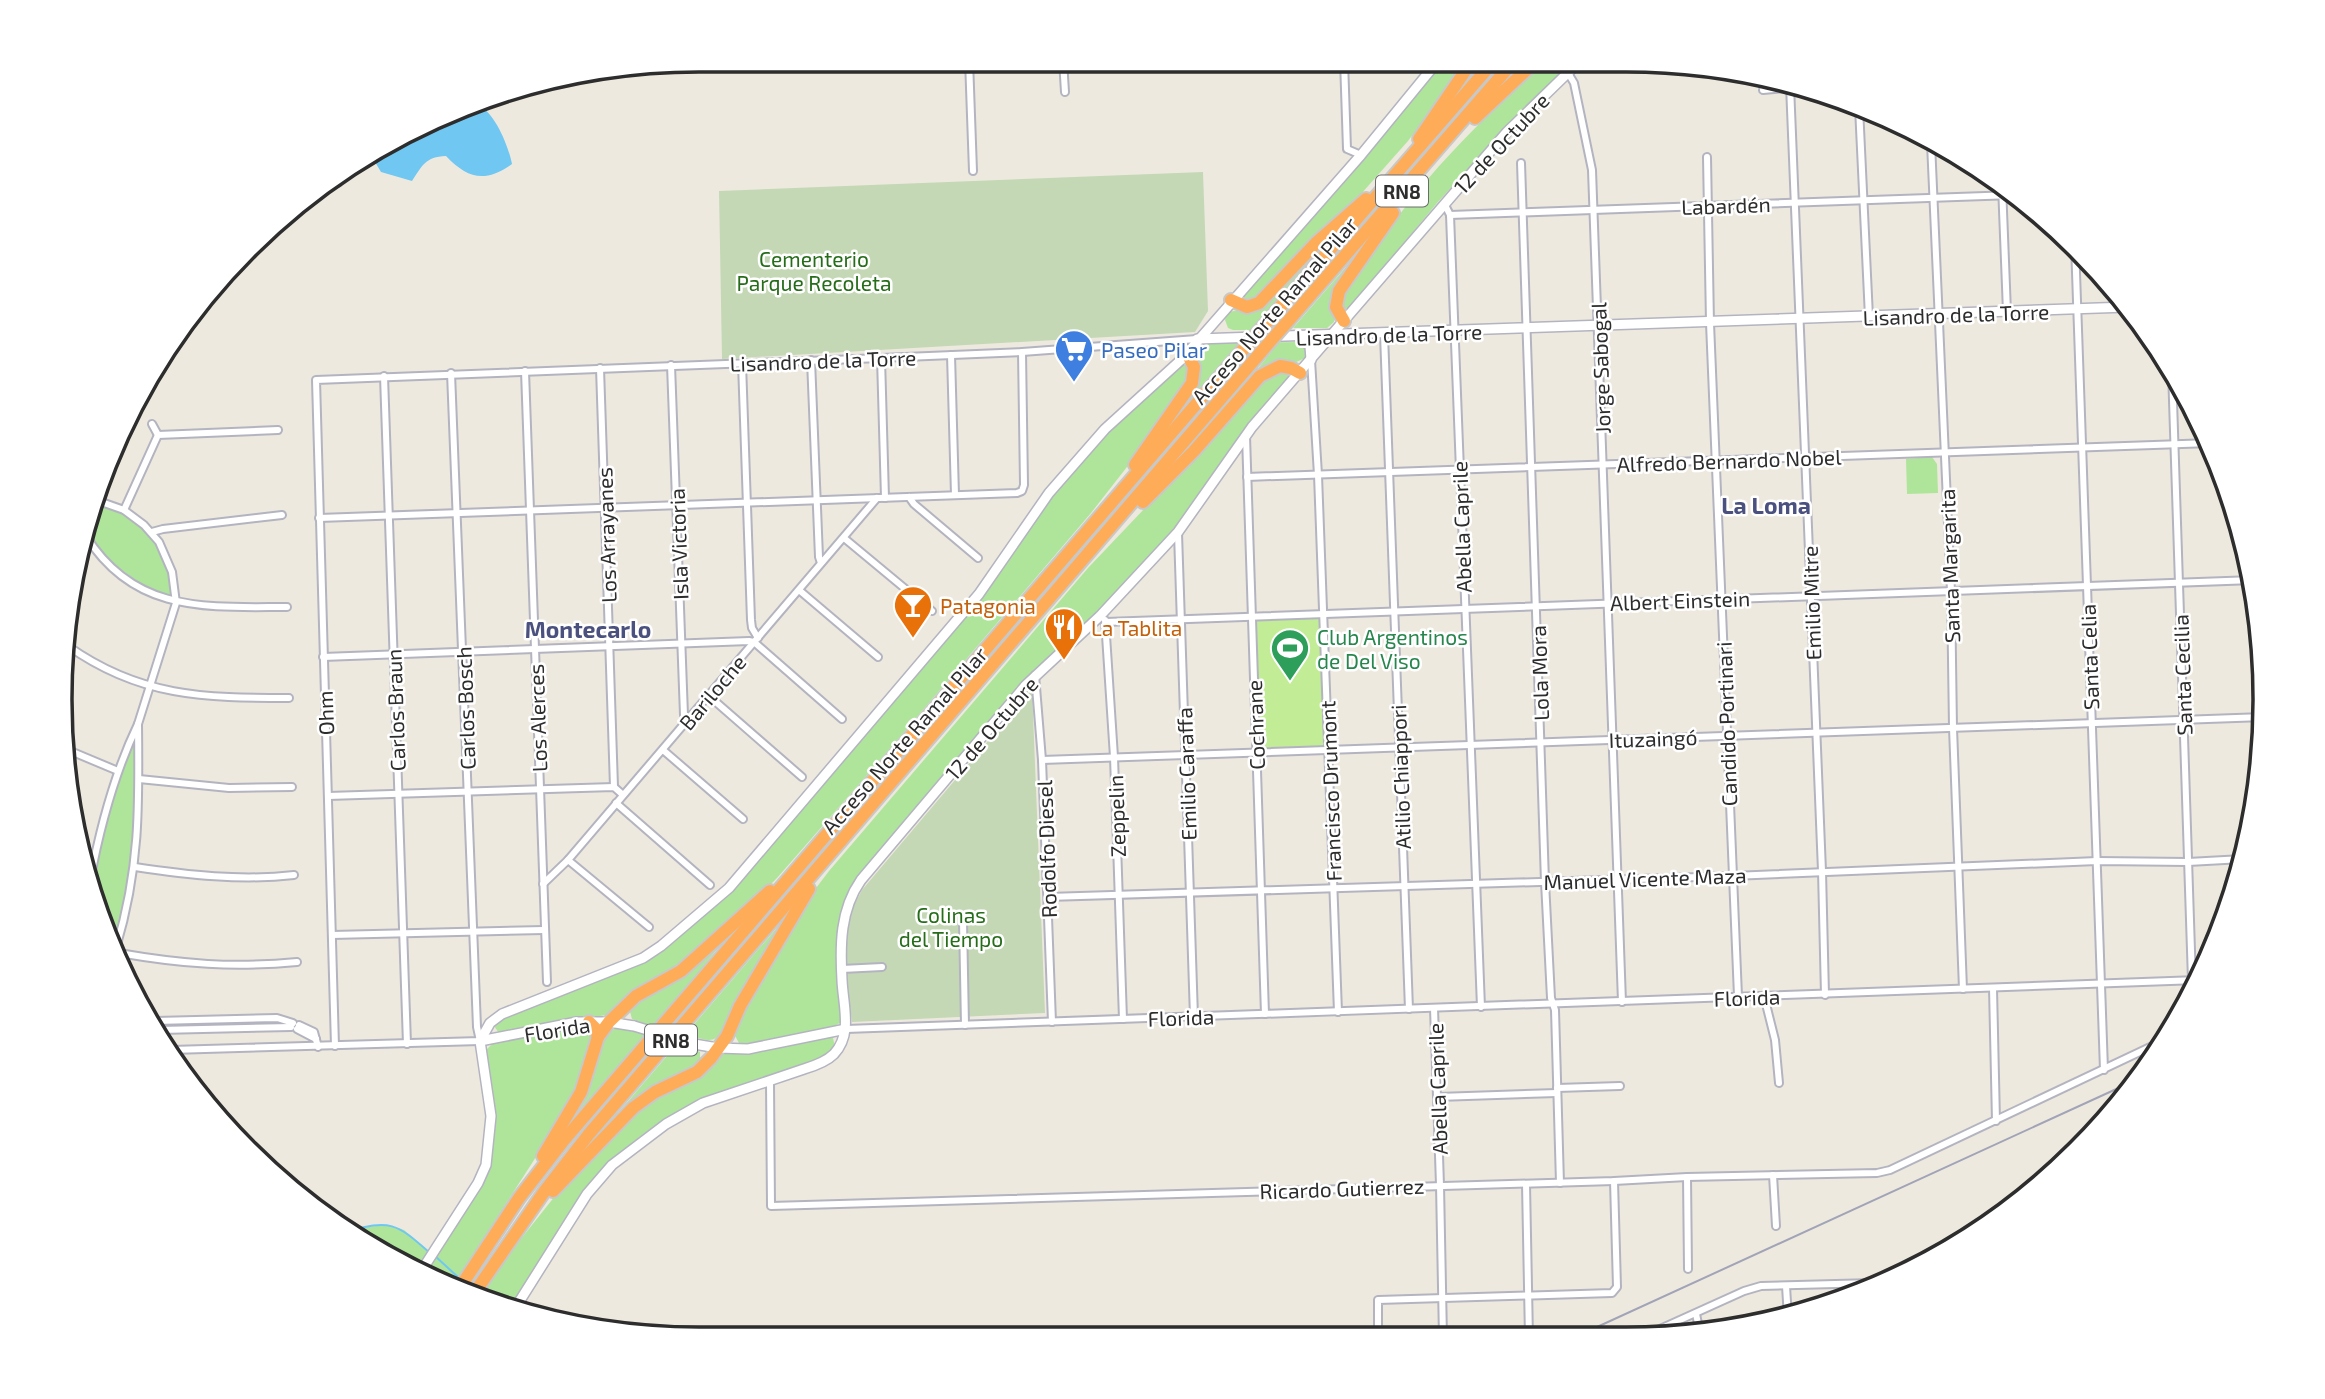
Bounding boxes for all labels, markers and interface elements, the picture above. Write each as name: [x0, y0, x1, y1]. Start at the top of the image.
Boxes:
street label: 12 de Octubre: [1448, 87, 1554, 199]
road number: RN8: [1376, 176, 1428, 206]
street label: Labardén: [1681, 191, 1771, 219]
street label: Acceso Norte Ramal Pilar: [1186, 211, 1362, 409]
park label: Cementerio Parque Recoleta: [736, 246, 892, 295]
street label: Lisandro de la Torre: [1862, 298, 2050, 330]
street label: Jorge Sabogal: [1585, 301, 1615, 434]
street label: Lisandro de la Torre: [1295, 318, 1483, 350]
supermarket icon: Paseo Pilar: [1053, 328, 1095, 383]
place label: Paseo Pilar: [1101, 337, 1208, 362]
street label: Lisandro de la Torre: [729, 344, 917, 376]
street label: Alfredo Bernardo Nobel: [1616, 444, 1843, 476]
street label: Abella Caprile: [1446, 461, 1476, 593]
street label: Los Arrayanes: [591, 467, 621, 603]
street label: Isla Victoria: [664, 488, 692, 600]
street label: Santa Margarita: [1934, 488, 1964, 644]
district label: La Loma: [1721, 491, 1811, 519]
street label: Emilio Mitre: [1797, 545, 1825, 661]
bar icon: Patagonia: [892, 584, 934, 639]
street label: Albert Einstein: [1610, 585, 1750, 615]
place label: Patagonia: [940, 593, 1036, 618]
street label: Santa Celia: [2075, 604, 2103, 710]
restaurant icon: La Tablita: [1043, 606, 1085, 661]
street label: Santa Cecilia: [2167, 614, 2197, 736]
district label: Montecarlo: [525, 615, 651, 643]
place label: La Tablita: [1091, 615, 1182, 640]
place label: Club Argentinos de Del Viso: [1317, 624, 1468, 673]
street label: Lola Mora: [1525, 625, 1553, 721]
sports icon: Club Argentinos de Del Viso: [1269, 627, 1311, 682]
street label: Acceso Norte Ramal Pilar: [816, 641, 992, 839]
street label: Candido Portinari: [1711, 641, 1741, 807]
street label: Carlos Bosch: [450, 646, 480, 770]
street label: Carlos Braun: [380, 648, 410, 772]
street label: Bariloche: [673, 649, 751, 735]
street label: Los Alerces: [523, 663, 551, 773]
street label: 12 de Octubre: [939, 671, 1043, 785]
street label: Cochrane: [1241, 680, 1269, 770]
street label: Ohm: [312, 690, 338, 736]
street label: Francisco Drumont: [1314, 700, 1346, 882]
street label: Atilio Chiappori: [1385, 704, 1415, 850]
street label: Emilio Caraffa: [1171, 707, 1201, 841]
street label: Ituzaingó: [1608, 724, 1698, 752]
street label: Zeppelin: [1102, 774, 1130, 858]
street label: Rodolfo Diesel: [1031, 779, 1061, 918]
street label: Manuel Vicente Maza: [1543, 862, 1747, 894]
park label: Colinas del Tiempo: [899, 902, 1003, 951]
street label: Florida: [1713, 983, 1781, 1011]
street label: Florida: [1147, 1003, 1215, 1031]
street label: Florida: [522, 1011, 592, 1047]
street label: Abella Caprile: [1422, 1023, 1452, 1155]
road number: RN8: [645, 1024, 697, 1056]
street label: Ricardo Gutierrez: [1259, 1173, 1425, 1203]

